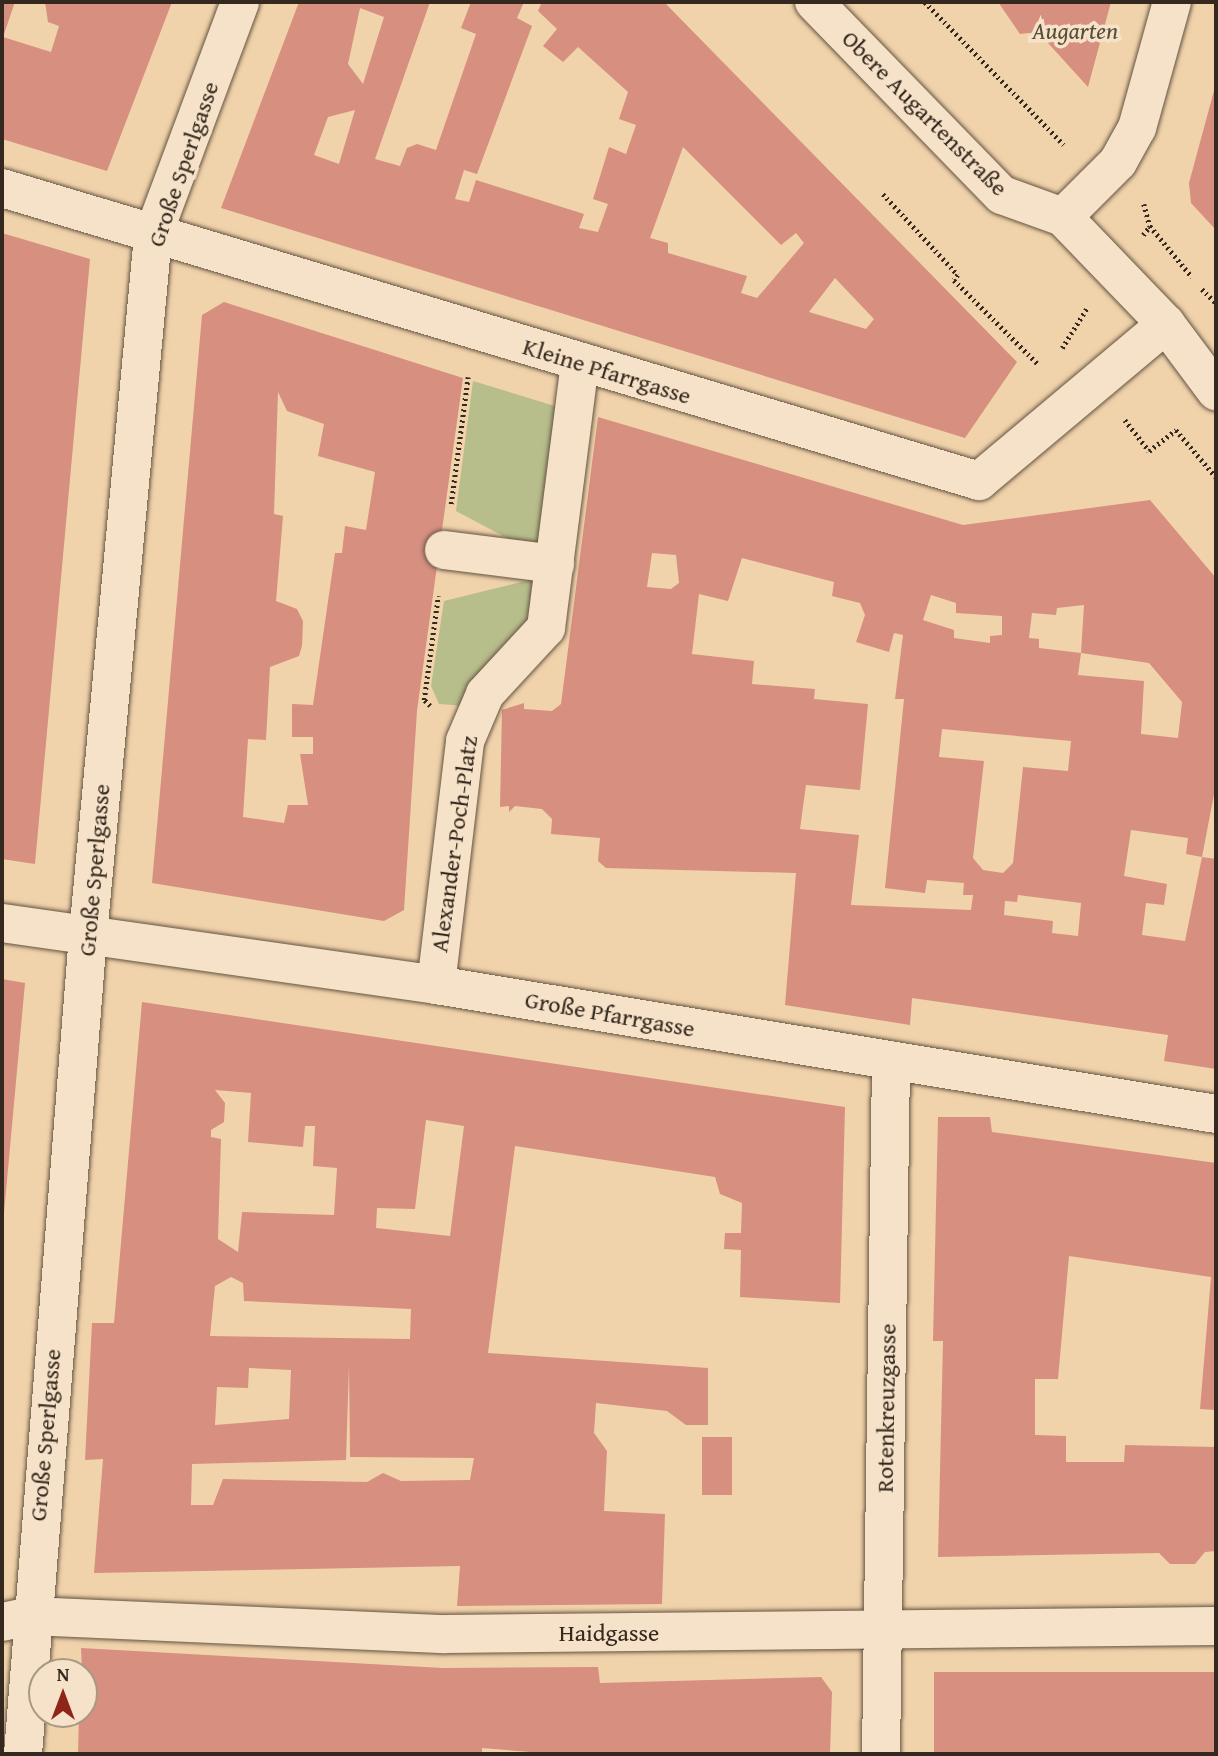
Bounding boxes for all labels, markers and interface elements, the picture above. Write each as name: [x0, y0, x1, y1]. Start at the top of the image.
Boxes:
park label: Augarten: [1032, 17, 1118, 45]
street label: Obere Augartenstraße: [836, 24, 1014, 202]
street label: Große Sperlgasse: [141, 78, 225, 250]
street label: Kleine Pfarrgasse: [519, 332, 695, 410]
street label: Alexander-Poch-Platz: [425, 734, 483, 954]
street label: Große Sperlgasse: [72, 783, 116, 957]
street label: Große Pfarrgasse: [523, 985, 697, 1043]
street label: Rotenkreuzgasse: [870, 1323, 902, 1493]
street label: Große Sperlgasse: [23, 1348, 67, 1522]
street label: Haidgasse: [559, 1619, 659, 1647]
north arrow: [28, 1658, 98, 1728]
text: N: [57, 1660, 69, 1688]

